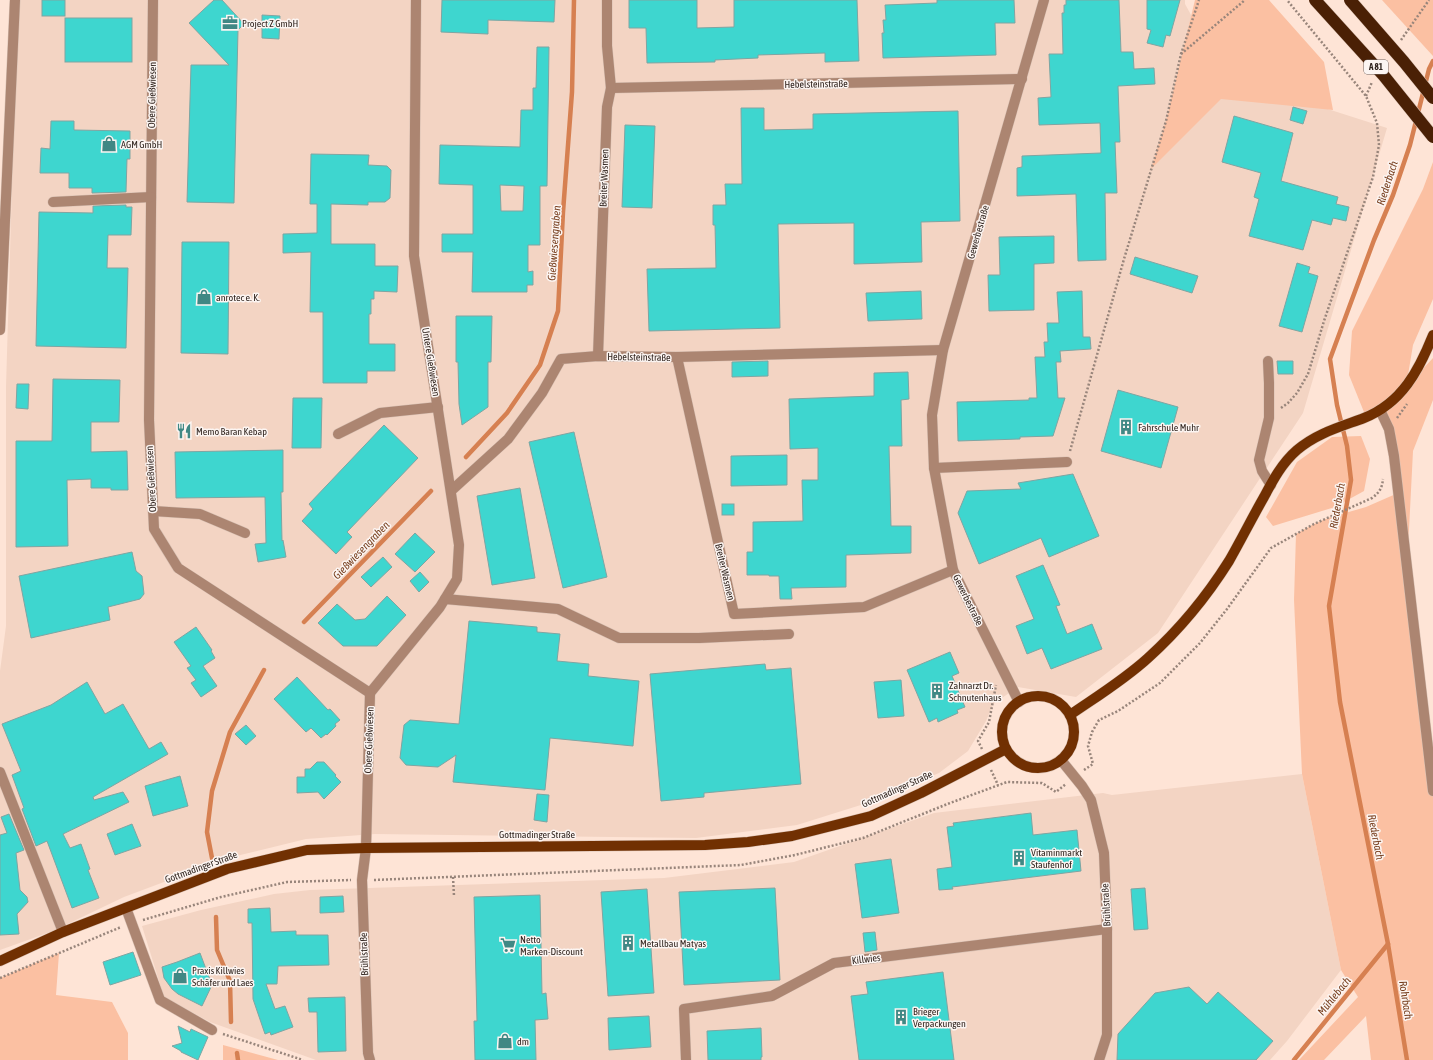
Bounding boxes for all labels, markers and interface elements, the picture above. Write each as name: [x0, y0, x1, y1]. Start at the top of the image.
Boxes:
office icon: Project Z GmbH: [221, 14, 239, 32]
place label: Project Z GmbH: [242, 18, 298, 29]
road number: A 81: [1364, 60, 1388, 74]
street label: Obere Gießwiesen: [146, 61, 158, 128]
street label: Hebelsteinstraße: [784, 78, 848, 90]
shop icon: AGM GmbH: [100, 135, 118, 153]
place label: AGM GmbH: [121, 139, 162, 150]
street label: Breiter Wasmen: [597, 149, 611, 207]
water label: Riederbach: [1374, 159, 1400, 207]
street label: Gewerbestraße: [965, 203, 991, 260]
water label: Gießwiesengraben: [545, 204, 563, 281]
shop icon: anrotec e. K.: [195, 288, 213, 306]
place label: anrotec e. K.: [216, 292, 260, 303]
street label: Untere Gießwiesen: [420, 327, 442, 397]
street label: Hebelsteinstraße: [607, 351, 671, 363]
building icon: Fahrschule Muhr: [1117, 418, 1135, 436]
restaurant icon: Memo Baran Kebap: [175, 422, 193, 440]
place label: Fahrschule Muhr: [1138, 422, 1200, 433]
place label: Memo Baran Kebap: [196, 426, 267, 437]
street label: Obere Gießwiesen: [144, 445, 158, 513]
water label: Riederbach: [1327, 482, 1347, 530]
water label: Gießwiesengraben: [330, 518, 392, 581]
street label: Breiter Wasmen: [713, 543, 737, 602]
street label: Gewerbestraße: [951, 573, 985, 628]
place label: Zahnarzt Dr. Schnutenhaus: [949, 680, 1002, 703]
building icon: Zahnarzt Dr. Schnutenhaus: [928, 682, 946, 700]
street label: Obere Gießwiesen: [362, 706, 376, 773]
street label: Gottmadinger Straße: [860, 768, 934, 810]
water label: Riederbach: [1366, 813, 1386, 861]
street label: Gottmadinger Straße: [499, 829, 576, 840]
place label: Vitaminmarkt Staufenhof: [1031, 847, 1082, 870]
street label: Gottmadinger Straße: [163, 849, 239, 885]
building icon: Vitaminmarkt Staufenhof: [1010, 849, 1028, 867]
street label: Brühlstraße: [1099, 883, 1113, 927]
street label: Brühlstraße: [358, 932, 370, 976]
place label: Netto Marken-Discount: [520, 934, 583, 957]
building icon: Metallbau Matyas: [619, 934, 637, 952]
supermarket icon: Netto Marken-Discount: [499, 936, 517, 954]
place label: Metallbau Matyas: [640, 938, 707, 949]
street label: Killwies: [851, 952, 881, 966]
place label: Praxis Killwies Schäfer und Laes: [192, 965, 254, 988]
shop icon: Praxis Killwies Schäfer und Laes: [171, 967, 189, 985]
water label: Mühlebach: [1315, 974, 1353, 1017]
water label: Rohrbach: [1397, 980, 1415, 1021]
place label: Brieger Verpackungen: [913, 1006, 966, 1029]
building icon: Brieger Verpackungen: [892, 1008, 910, 1026]
shop icon: dm: [496, 1032, 514, 1050]
place label: dm: [517, 1036, 529, 1047]

